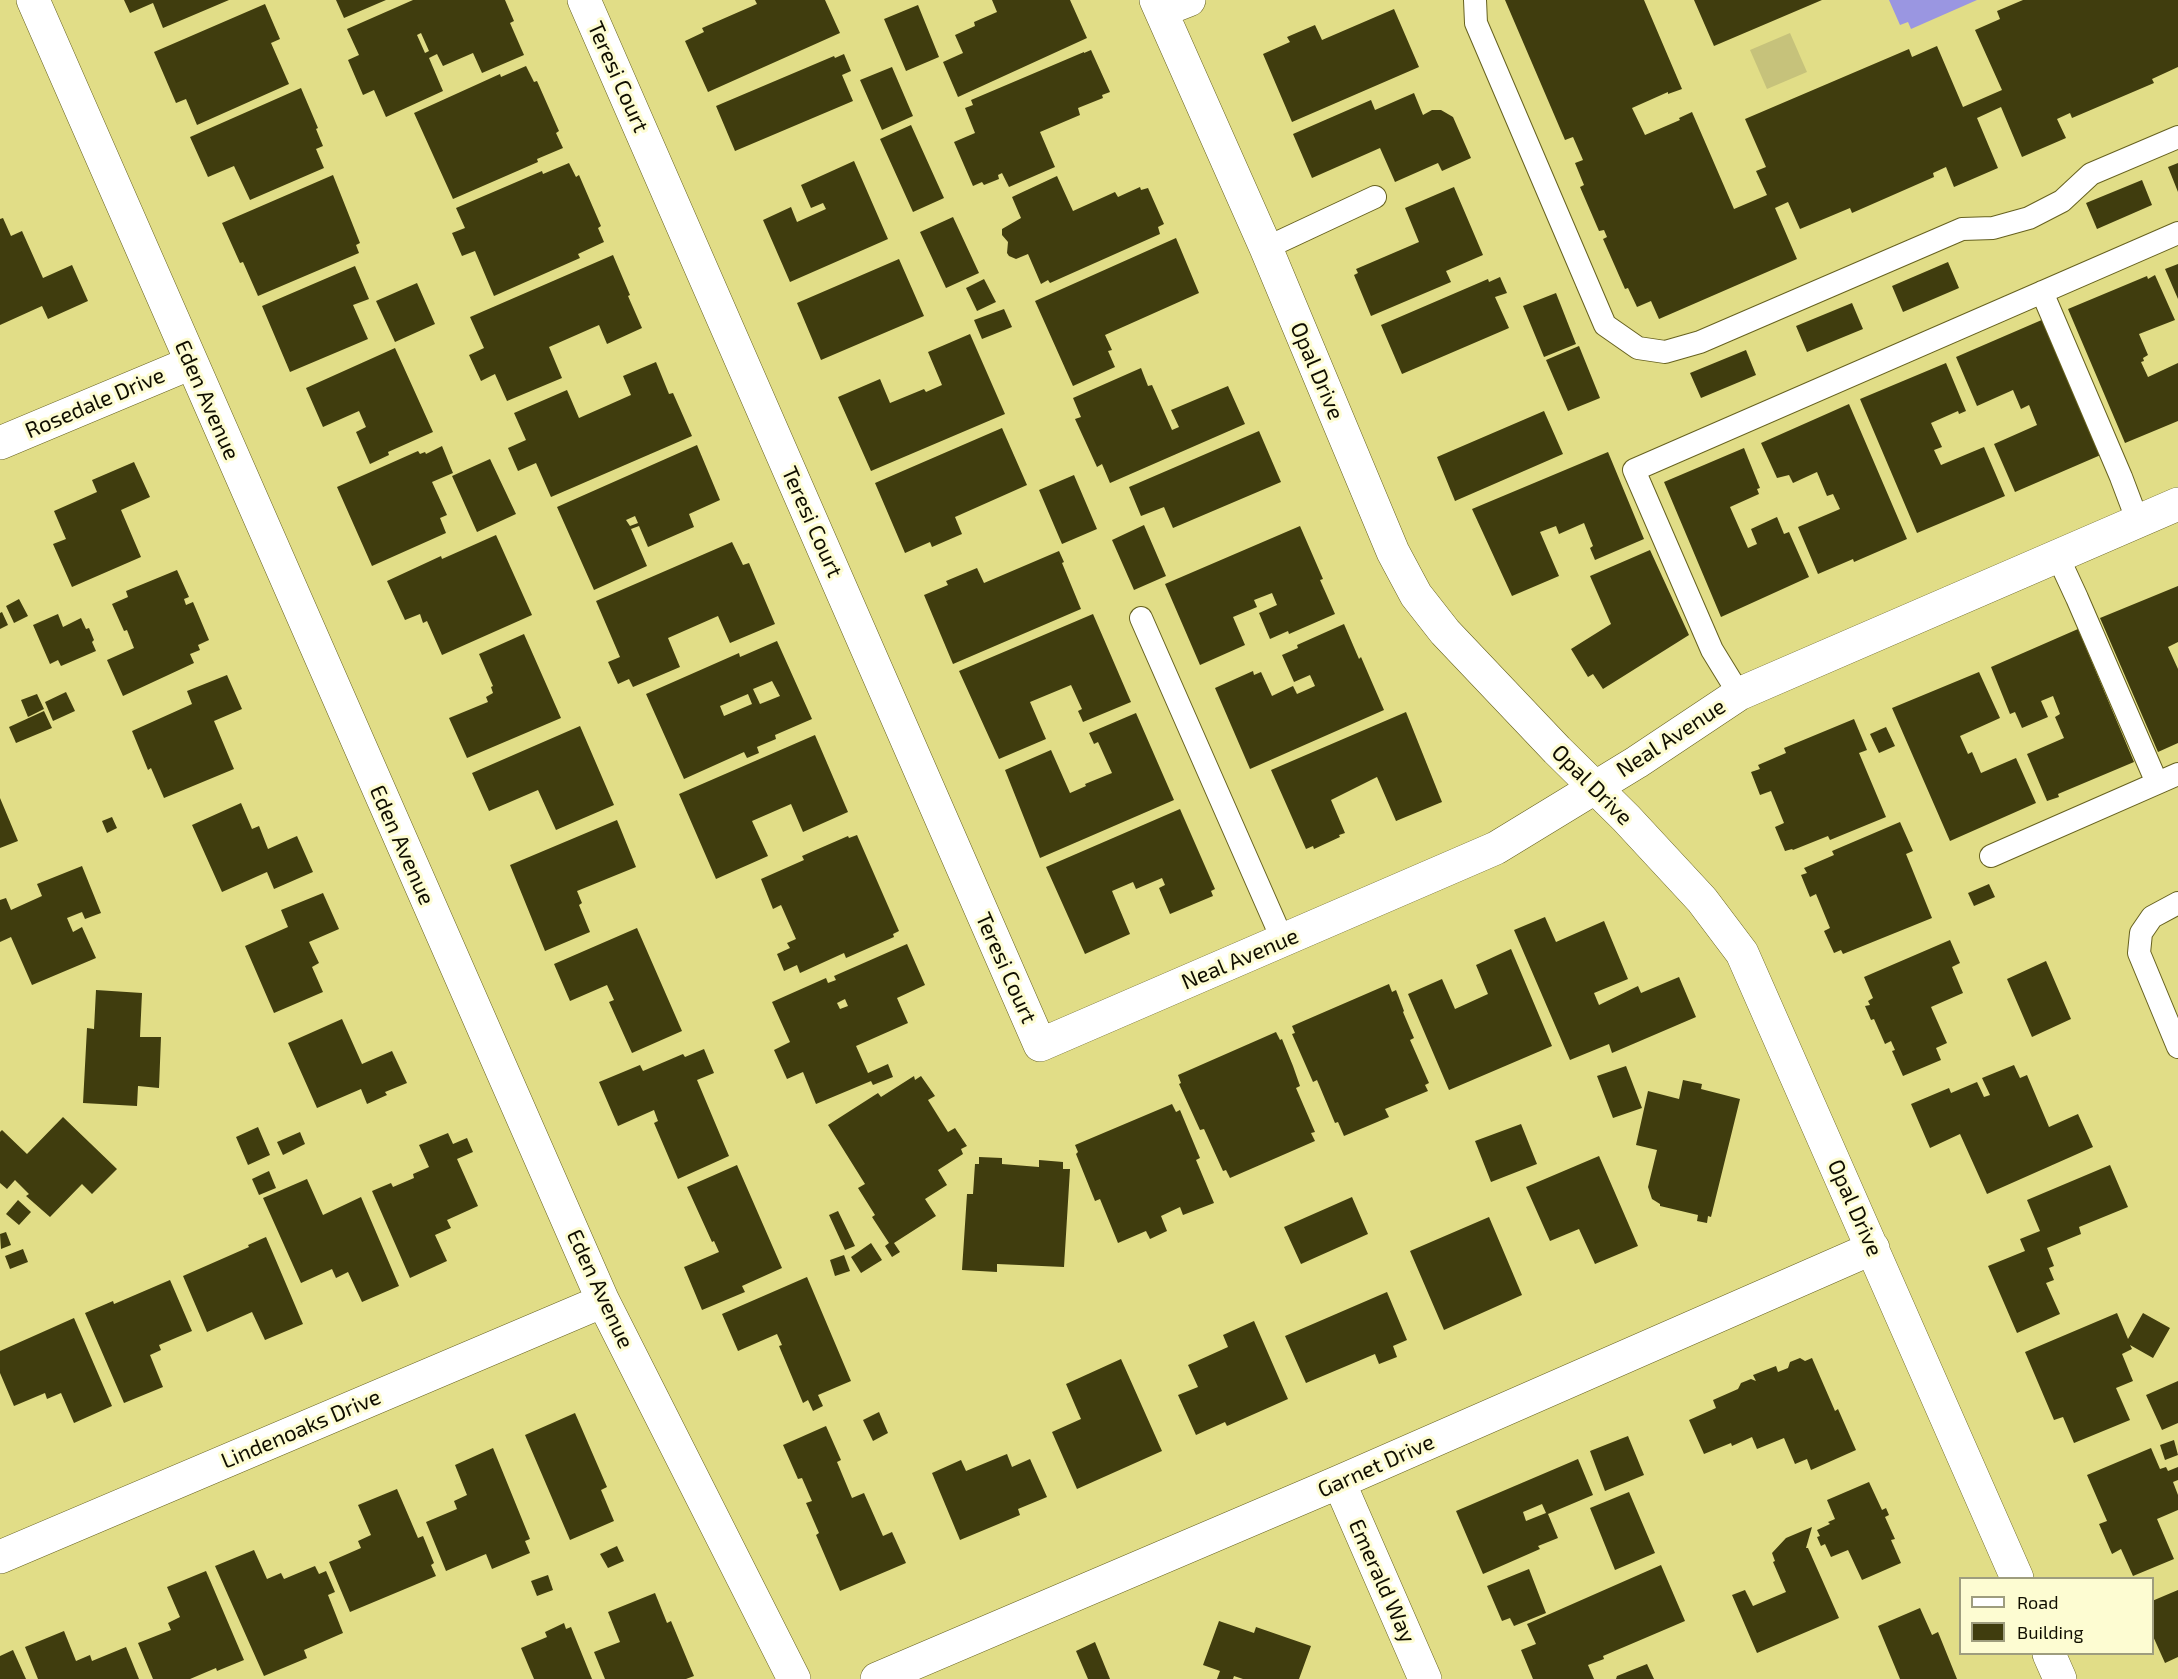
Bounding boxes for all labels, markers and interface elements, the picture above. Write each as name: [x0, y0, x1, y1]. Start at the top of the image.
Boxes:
street label: Teresi Court: [582, 17, 654, 137]
street label: Opal Drive: [1285, 318, 1349, 424]
street label: Eden Avenue: [169, 336, 245, 464]
street label: Rosedale Drive: [21, 362, 169, 444]
street label: Teresi Court: [776, 462, 848, 582]
street label: Neal Avenue: [1612, 693, 1730, 783]
street label: Opal Drive: [1546, 739, 1638, 831]
street label: Eden Avenue: [364, 781, 440, 909]
street label: Teresi Court: [970, 908, 1042, 1028]
street label: Neal Avenue: [1178, 923, 1302, 995]
street label: Opal Drive: [1822, 1155, 1888, 1261]
street label: Eden Avenue: [561, 1225, 639, 1353]
street label: Lindenoaks Drive: [217, 1383, 385, 1475]
street label: Garnet Drive: [1314, 1429, 1438, 1503]
street label: Emerald Way: [1343, 1515, 1421, 1647]
legend: [1959, 1577, 2154, 1655]
text: Road: [2017, 1591, 2058, 1613]
text: Building: [2017, 1621, 2084, 1643]

